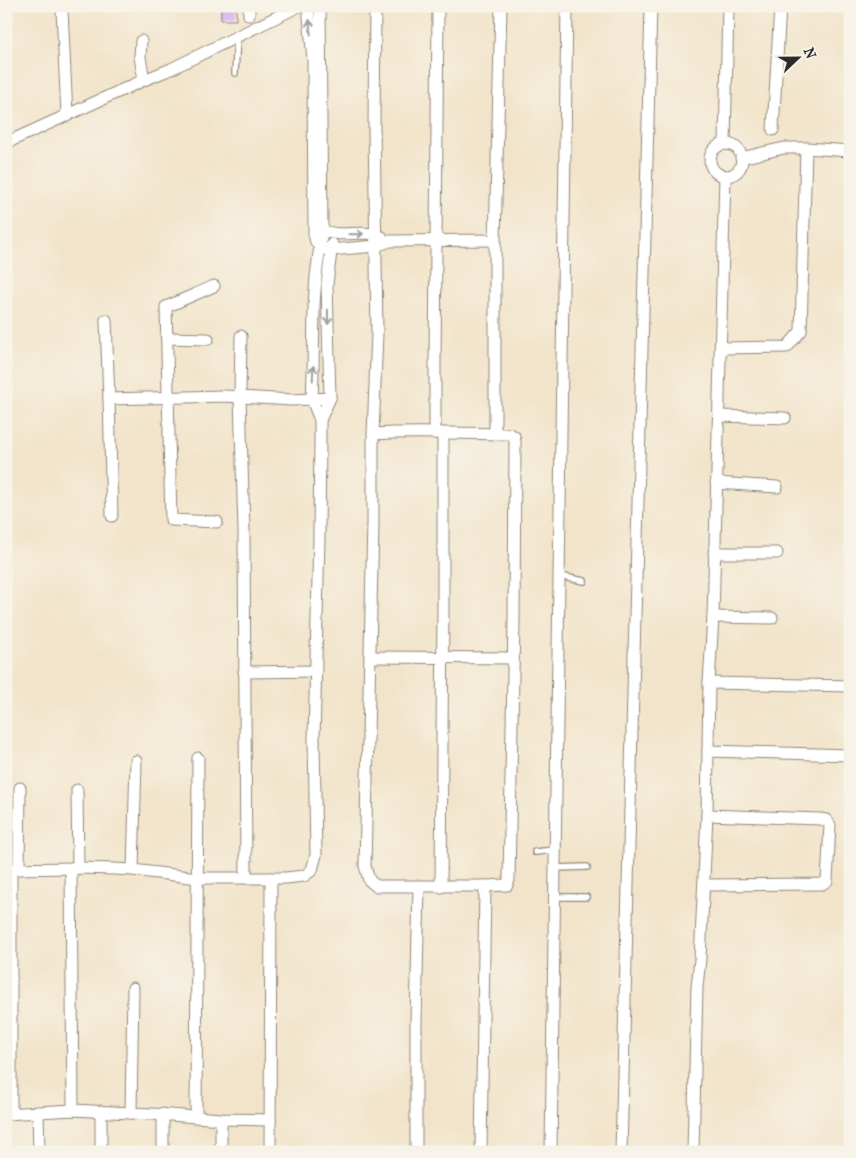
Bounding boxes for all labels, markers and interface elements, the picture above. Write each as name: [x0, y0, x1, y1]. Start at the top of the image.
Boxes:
one-way arrow: [305, 19, 315, 35]
north arrow: [774, 32, 824, 82]
text: N: [800, 45, 820, 62]
one-way arrow: [348, 229, 364, 239]
one-way arrow: [323, 308, 333, 325]
one-way arrow: [308, 365, 318, 382]

